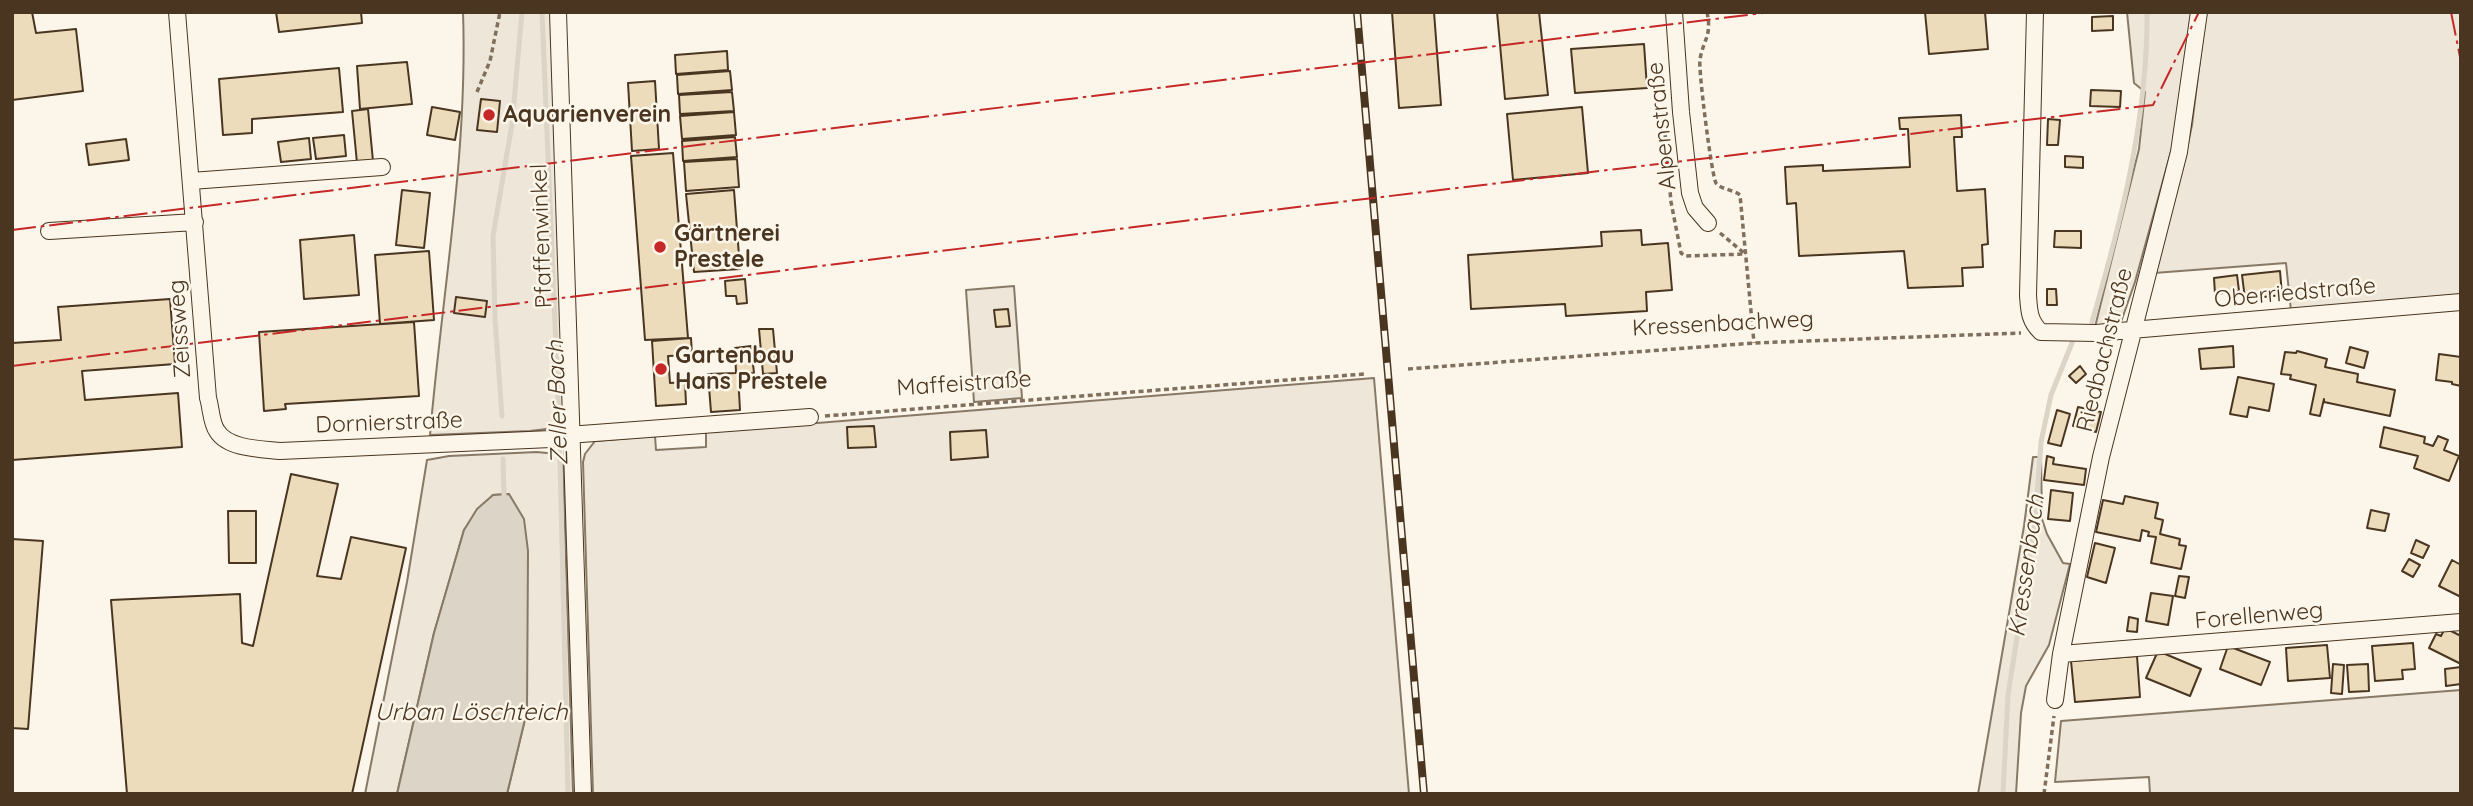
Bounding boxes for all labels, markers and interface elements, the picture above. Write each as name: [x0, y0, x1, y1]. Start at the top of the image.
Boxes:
street label: Alpenstraße: [1642, 61, 1682, 191]
place label: Aquarienverein: [503, 101, 671, 129]
marker: Aquarienverein: [481, 107, 497, 123]
street label: Pfaffenwinkel: [526, 163, 558, 309]
place label: Gärtnerei Prestele: [674, 220, 780, 274]
marker: Gärtnerei Prestele: [652, 239, 668, 255]
street label: Riedbachstraße: [2071, 265, 2139, 435]
street label: Oberriedstraße: [2213, 272, 2377, 314]
street label: Zeissweg: [163, 279, 197, 379]
street label: Kressenbachweg: [1631, 305, 1815, 343]
water label: Zeller Bach: [541, 340, 575, 466]
place label: Gartenbau Hans Prestele: [675, 342, 828, 396]
marker: Gartenbau Hans Prestele: [653, 361, 669, 377]
street label: Maffeistraße: [895, 366, 1033, 402]
street label: Dornierstraße: [315, 407, 463, 439]
water label: Kressenbach: [2003, 493, 2051, 639]
street label: Forellenweg: [2194, 597, 2324, 635]
water label: Urban Löschteich: [374, 699, 568, 727]

